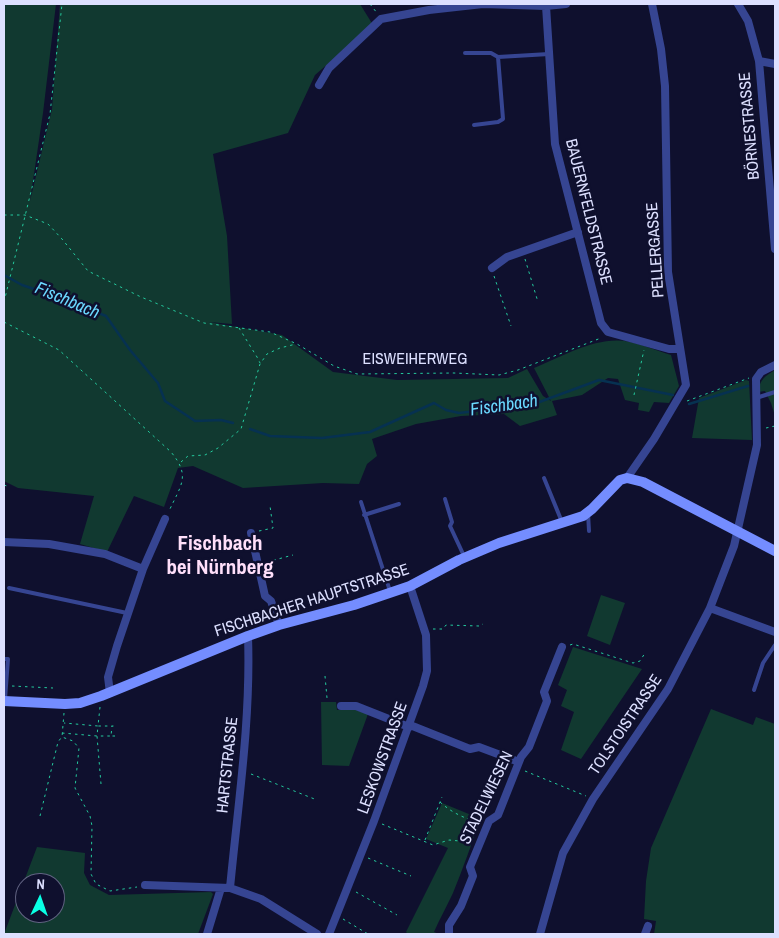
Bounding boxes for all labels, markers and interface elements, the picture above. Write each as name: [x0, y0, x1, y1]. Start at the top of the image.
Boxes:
street label: BÖRNESTRASSE: [736, 71, 764, 181]
street label: BAUERNFELDSTRASSE: [561, 137, 615, 287]
street label: PELLERGASSE: [643, 202, 669, 298]
water label: Fischbach: [31, 278, 103, 324]
street label: EISWEIHERWEG: [363, 350, 467, 370]
water label: Fischbach: [469, 391, 539, 421]
district label: Fischbach bei Nürnberg: [166, 531, 274, 581]
street label: FISCHBACHER HAUPTSTRASSE: [212, 560, 412, 642]
street label: TOLSTOISTRASSE: [585, 671, 667, 779]
street label: LESKOWSTRASSE: [354, 700, 412, 816]
street label: HARTSTRASSE: [213, 716, 243, 814]
street label: STADELWIESEN: [456, 748, 518, 848]
north arrow: [15, 873, 65, 923]
text: N: [36, 875, 45, 893]

